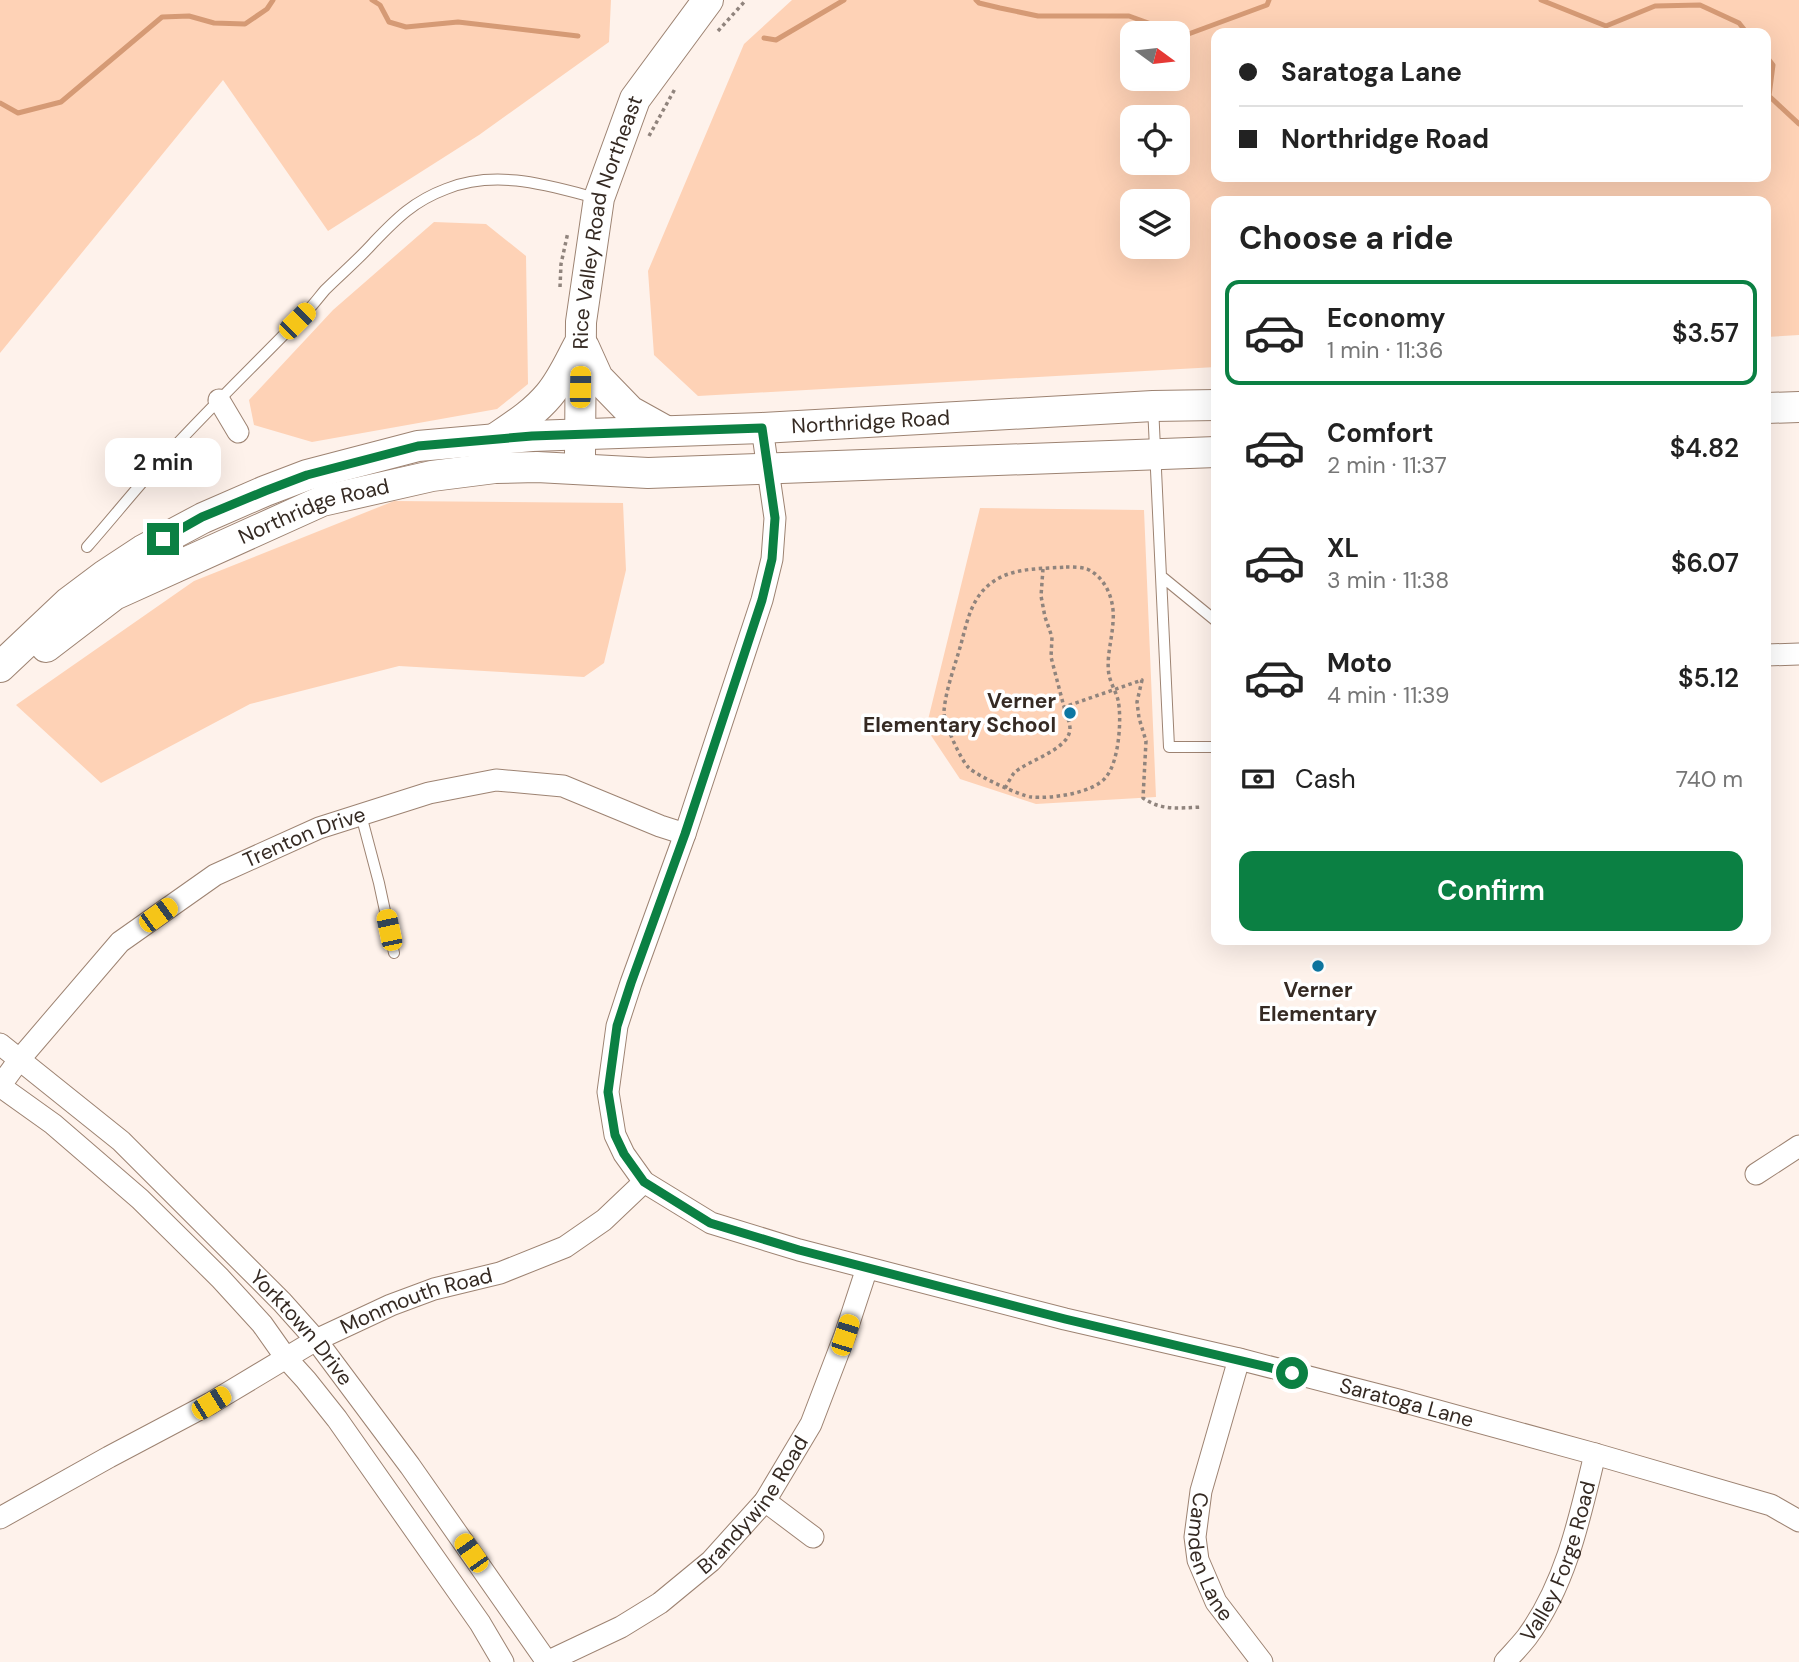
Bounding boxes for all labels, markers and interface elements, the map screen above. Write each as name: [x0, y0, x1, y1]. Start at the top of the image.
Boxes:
north arrow: [1120, 21, 1190, 91]
map controls: [1120, 21, 1190, 259]
text: Saratoga Lane: [1281, 55, 1462, 89]
street label: Rice Valley Road Northeast: [567, 92, 649, 350]
button: locate: [1120, 105, 1190, 175]
text: Northridge Road: [1281, 122, 1489, 156]
button: layers: [1120, 189, 1190, 259]
text: Choose a ride: [1239, 217, 1454, 259]
car: [275, 299, 320, 343]
icon: car: [1243, 301, 1306, 364]
text: Economy: [1327, 301, 1445, 335]
text: $3.57: [1672, 316, 1739, 350]
text: 1 min · 11:36: [1327, 335, 1443, 365]
car: [570, 366, 591, 408]
street label: Northridge Road: [791, 403, 951, 440]
icon: car: [1243, 416, 1306, 479]
text: Comfort: [1327, 416, 1433, 450]
text: $4.82: [1670, 431, 1739, 465]
callout: 2 min: [105, 438, 221, 486]
text: 2 min: [133, 447, 193, 477]
text: 2 min · 11:37: [1327, 450, 1447, 480]
street label: Northridge Road: [234, 472, 392, 551]
route end: [147, 523, 179, 555]
icon: car: [1243, 531, 1306, 594]
text: XL: [1327, 531, 1359, 565]
text: $6.07: [1671, 546, 1739, 580]
text: 3 min · 11:38: [1327, 565, 1449, 595]
icon: car: [1243, 646, 1306, 709]
text: Moto: [1327, 646, 1392, 680]
text: $5.12: [1678, 661, 1739, 695]
text: 4 min · 11:39: [1327, 680, 1449, 710]
place label: Verner Elementary School: [863, 687, 1056, 739]
marker: Verner Elementary School: [1062, 705, 1078, 721]
icon: cash: [1239, 760, 1277, 798]
text: Cash: [1295, 762, 1356, 796]
text: 740 m: [1676, 764, 1743, 794]
street label: Trenton Drive: [239, 800, 369, 874]
button: Confirm: [1239, 851, 1743, 931]
car: [135, 894, 182, 936]
car: [375, 907, 404, 953]
marker: Verner Elementary: [1310, 958, 1326, 974]
place label: Verner Elementary: [1259, 976, 1378, 1028]
street label: Monmouth Road: [336, 1261, 495, 1341]
street label: Yorktown Drive: [244, 1264, 359, 1391]
car: [829, 1312, 862, 1358]
route start: [1276, 1357, 1308, 1389]
street label: Saratoga Lane: [1336, 1371, 1477, 1434]
car: [188, 1383, 235, 1423]
street label: Brandywine Road: [691, 1430, 815, 1581]
street label: Valley Forge Road: [1514, 1478, 1602, 1647]
street label: Camden Lane: [1181, 1491, 1240, 1627]
car: [451, 1530, 492, 1576]

